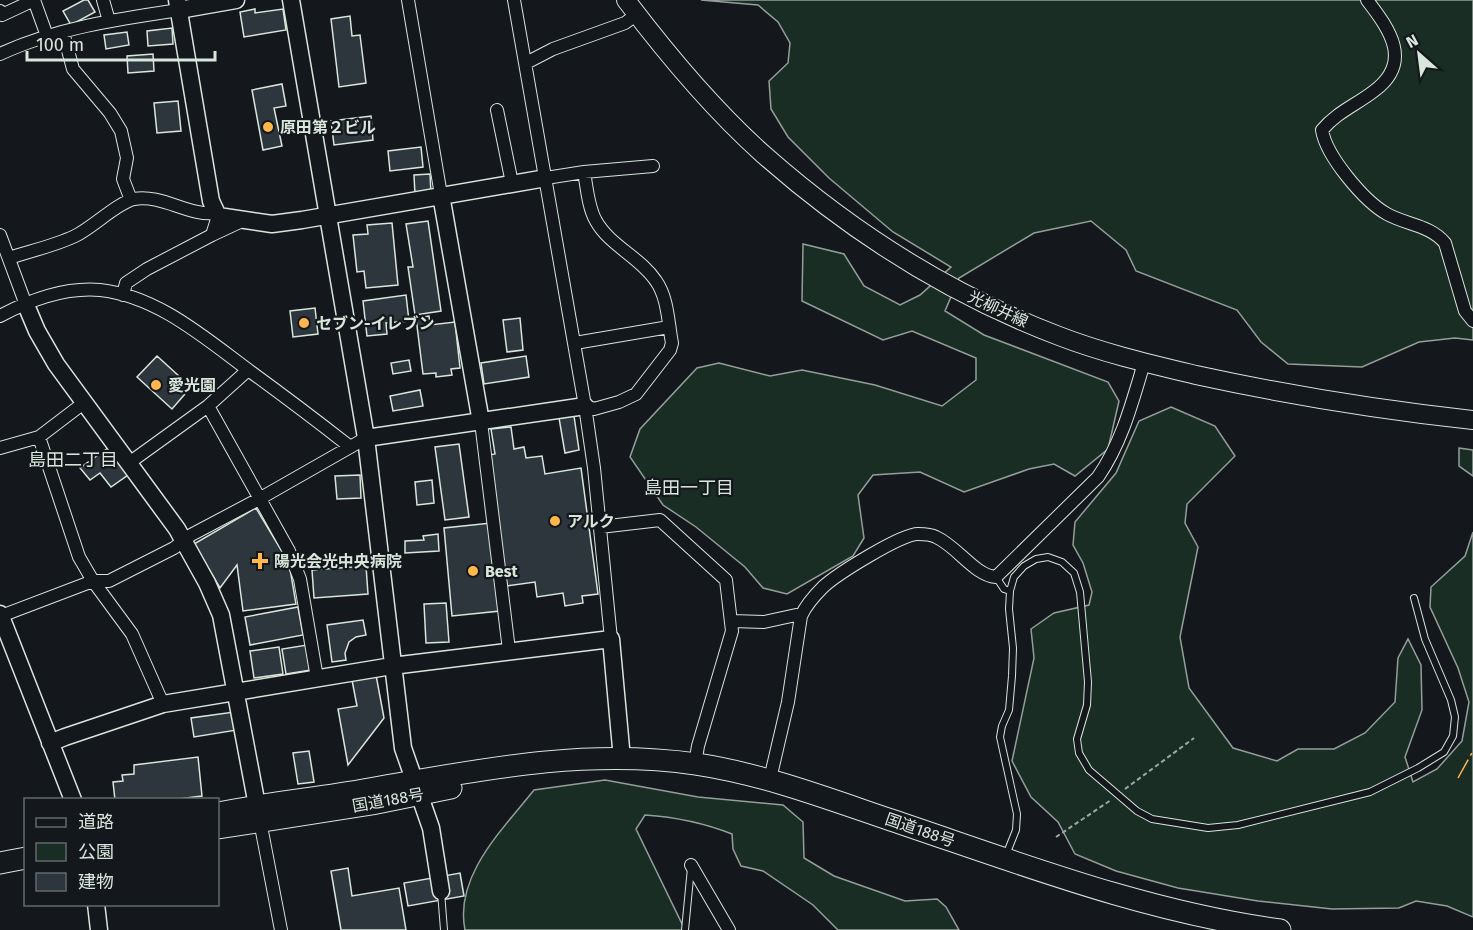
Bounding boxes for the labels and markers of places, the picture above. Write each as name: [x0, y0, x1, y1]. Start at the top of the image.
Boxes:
place label: 原田第２ビル: [280, 118, 376, 137]
marker: 原田第２ビル: [261, 120, 275, 134]
place label: セブン-イレブン: [316, 314, 435, 333]
marker: セブン-イレブン: [297, 316, 311, 330]
place label: 愛光園: [168, 376, 216, 395]
marker: 愛光園: [149, 378, 163, 392]
place label: アルク: [567, 512, 615, 531]
marker: アルク: [548, 514, 562, 528]
marker: 陽光会光中央病院: [251, 552, 269, 570]
place label: 陽光会光中央病院: [274, 552, 402, 571]
place label: Best: [485, 562, 518, 581]
marker: Best: [466, 564, 480, 578]

